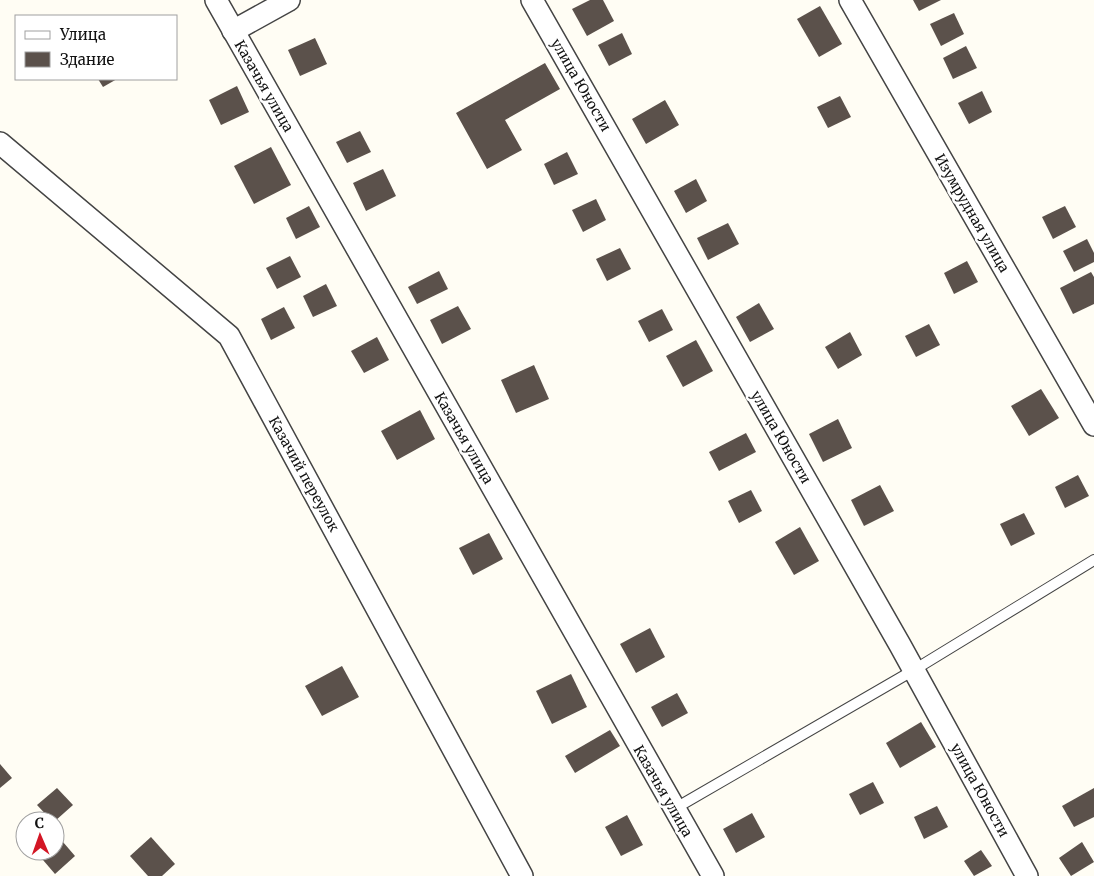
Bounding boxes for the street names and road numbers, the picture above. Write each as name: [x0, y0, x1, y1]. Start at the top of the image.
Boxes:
street label: улица Юности: [547, 35, 615, 135]
street label: Казачья улица: [230, 37, 298, 135]
street label: Изумрудная улица: [931, 150, 1014, 276]
street label: улица Юности: [747, 387, 815, 487]
street label: Казачья улица: [430, 389, 498, 487]
street label: Казачий переулок: [265, 413, 343, 535]
street label: улица Юности: [947, 740, 1013, 840]
street label: Казачья улица: [629, 742, 697, 840]

